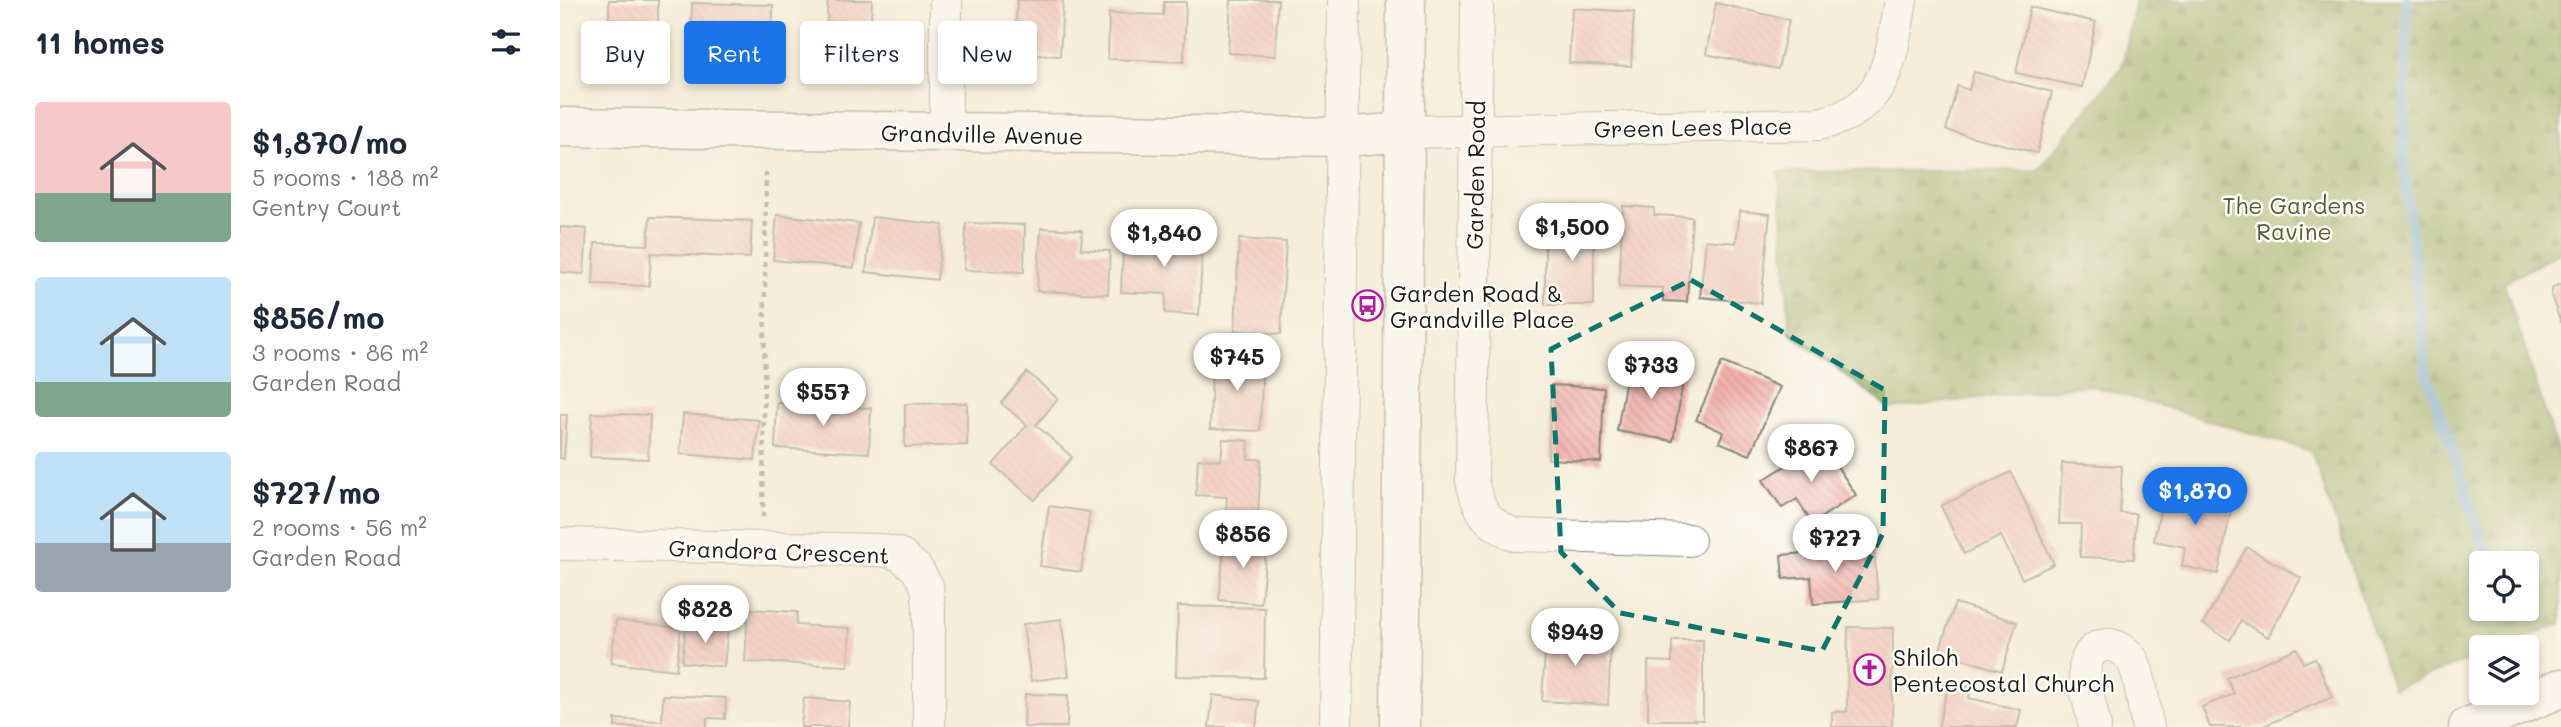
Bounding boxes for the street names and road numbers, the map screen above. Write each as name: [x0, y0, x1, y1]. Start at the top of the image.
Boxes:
street label: Garden Road: [1459, 100, 1491, 250]
street label: Green Lees Place: [1594, 110, 1792, 144]
street label: Grandville Avenue: [881, 117, 1083, 151]
street label: Grandora Crescent: [668, 532, 890, 570]

